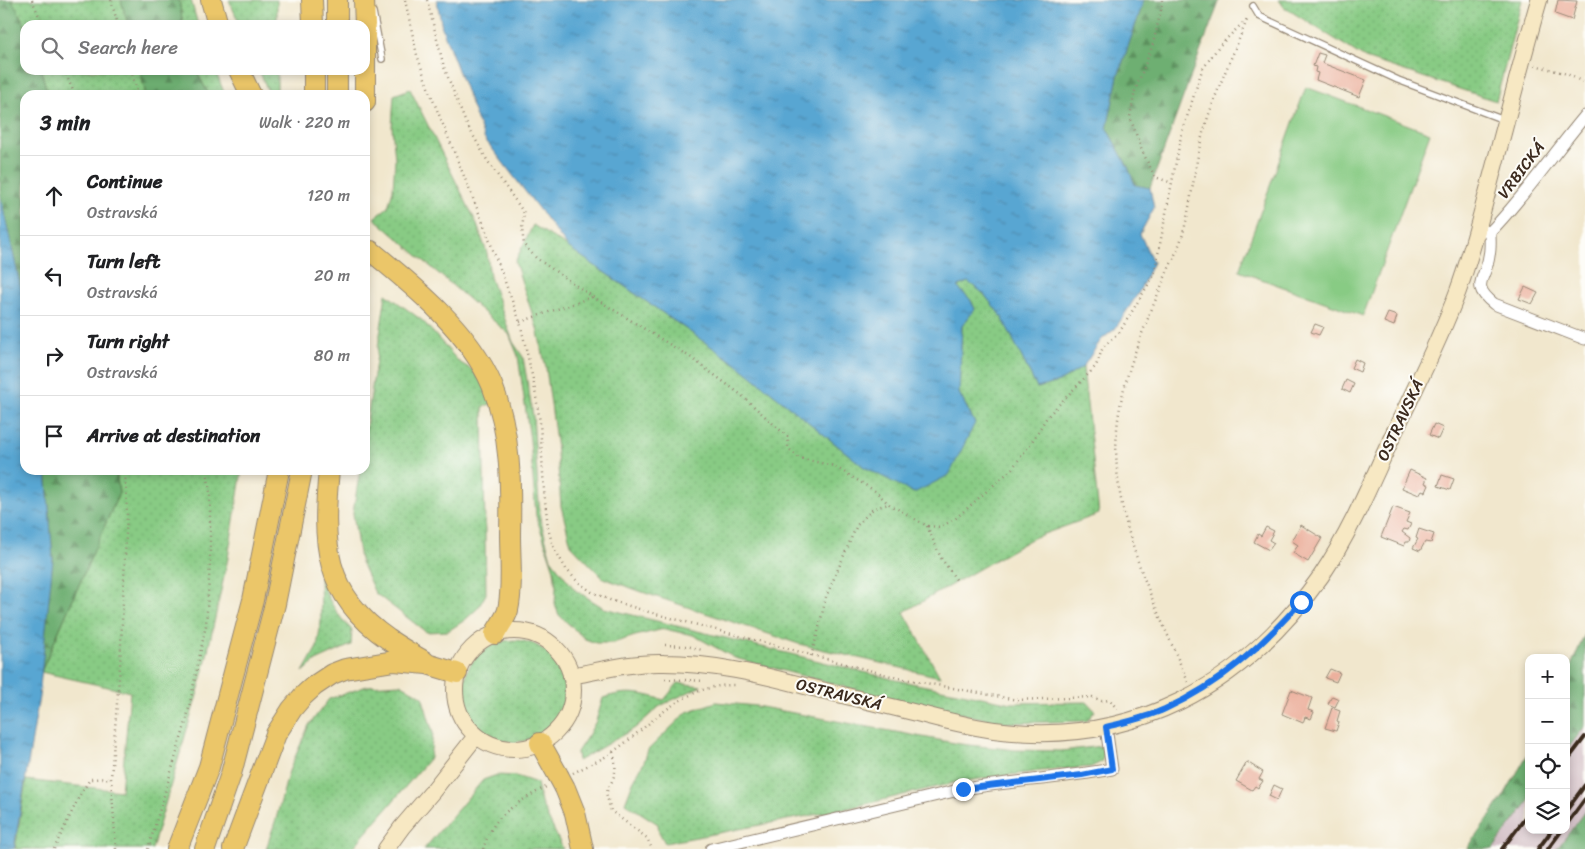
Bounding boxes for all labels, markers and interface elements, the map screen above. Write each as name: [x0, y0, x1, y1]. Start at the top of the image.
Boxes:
search box: [20, 20, 370, 75]
text: Search here: [78, 31, 178, 64]
icon: search: [38, 34, 66, 62]
text: 3 min: [40, 104, 90, 142]
text: Walk · 220 m: [259, 108, 350, 137]
street label: VRBICKÁ: [1490, 133, 1554, 205]
text: Continue: [87, 165, 163, 198]
text: 120 m: [307, 181, 350, 210]
icon: ahead: [40, 182, 68, 210]
text: Ostravská: [87, 198, 158, 227]
text: Turn left: [87, 245, 160, 278]
text: 20 m: [314, 261, 350, 290]
icon: left: [40, 262, 68, 290]
text: Ostravská: [87, 278, 158, 307]
text: Turn right: [87, 325, 169, 358]
text: 80 m: [314, 341, 350, 370]
icon: right: [40, 342, 68, 370]
text: Ostravská: [87, 358, 158, 387]
street label: OSTRAVSKÁ: [1368, 372, 1433, 466]
text: Arrive at destination: [87, 419, 260, 452]
icon: arrive: [40, 422, 68, 450]
route start: [1290, 591, 1313, 614]
map controls: [1525, 654, 1570, 834]
button: +: [1525, 654, 1570, 699]
street label: OSTRAVSKÁ: [793, 669, 887, 719]
button: −: [1525, 699, 1570, 744]
button: locate: [1525, 744, 1570, 789]
route end: [952, 778, 975, 801]
button: layers: [1525, 789, 1570, 834]

